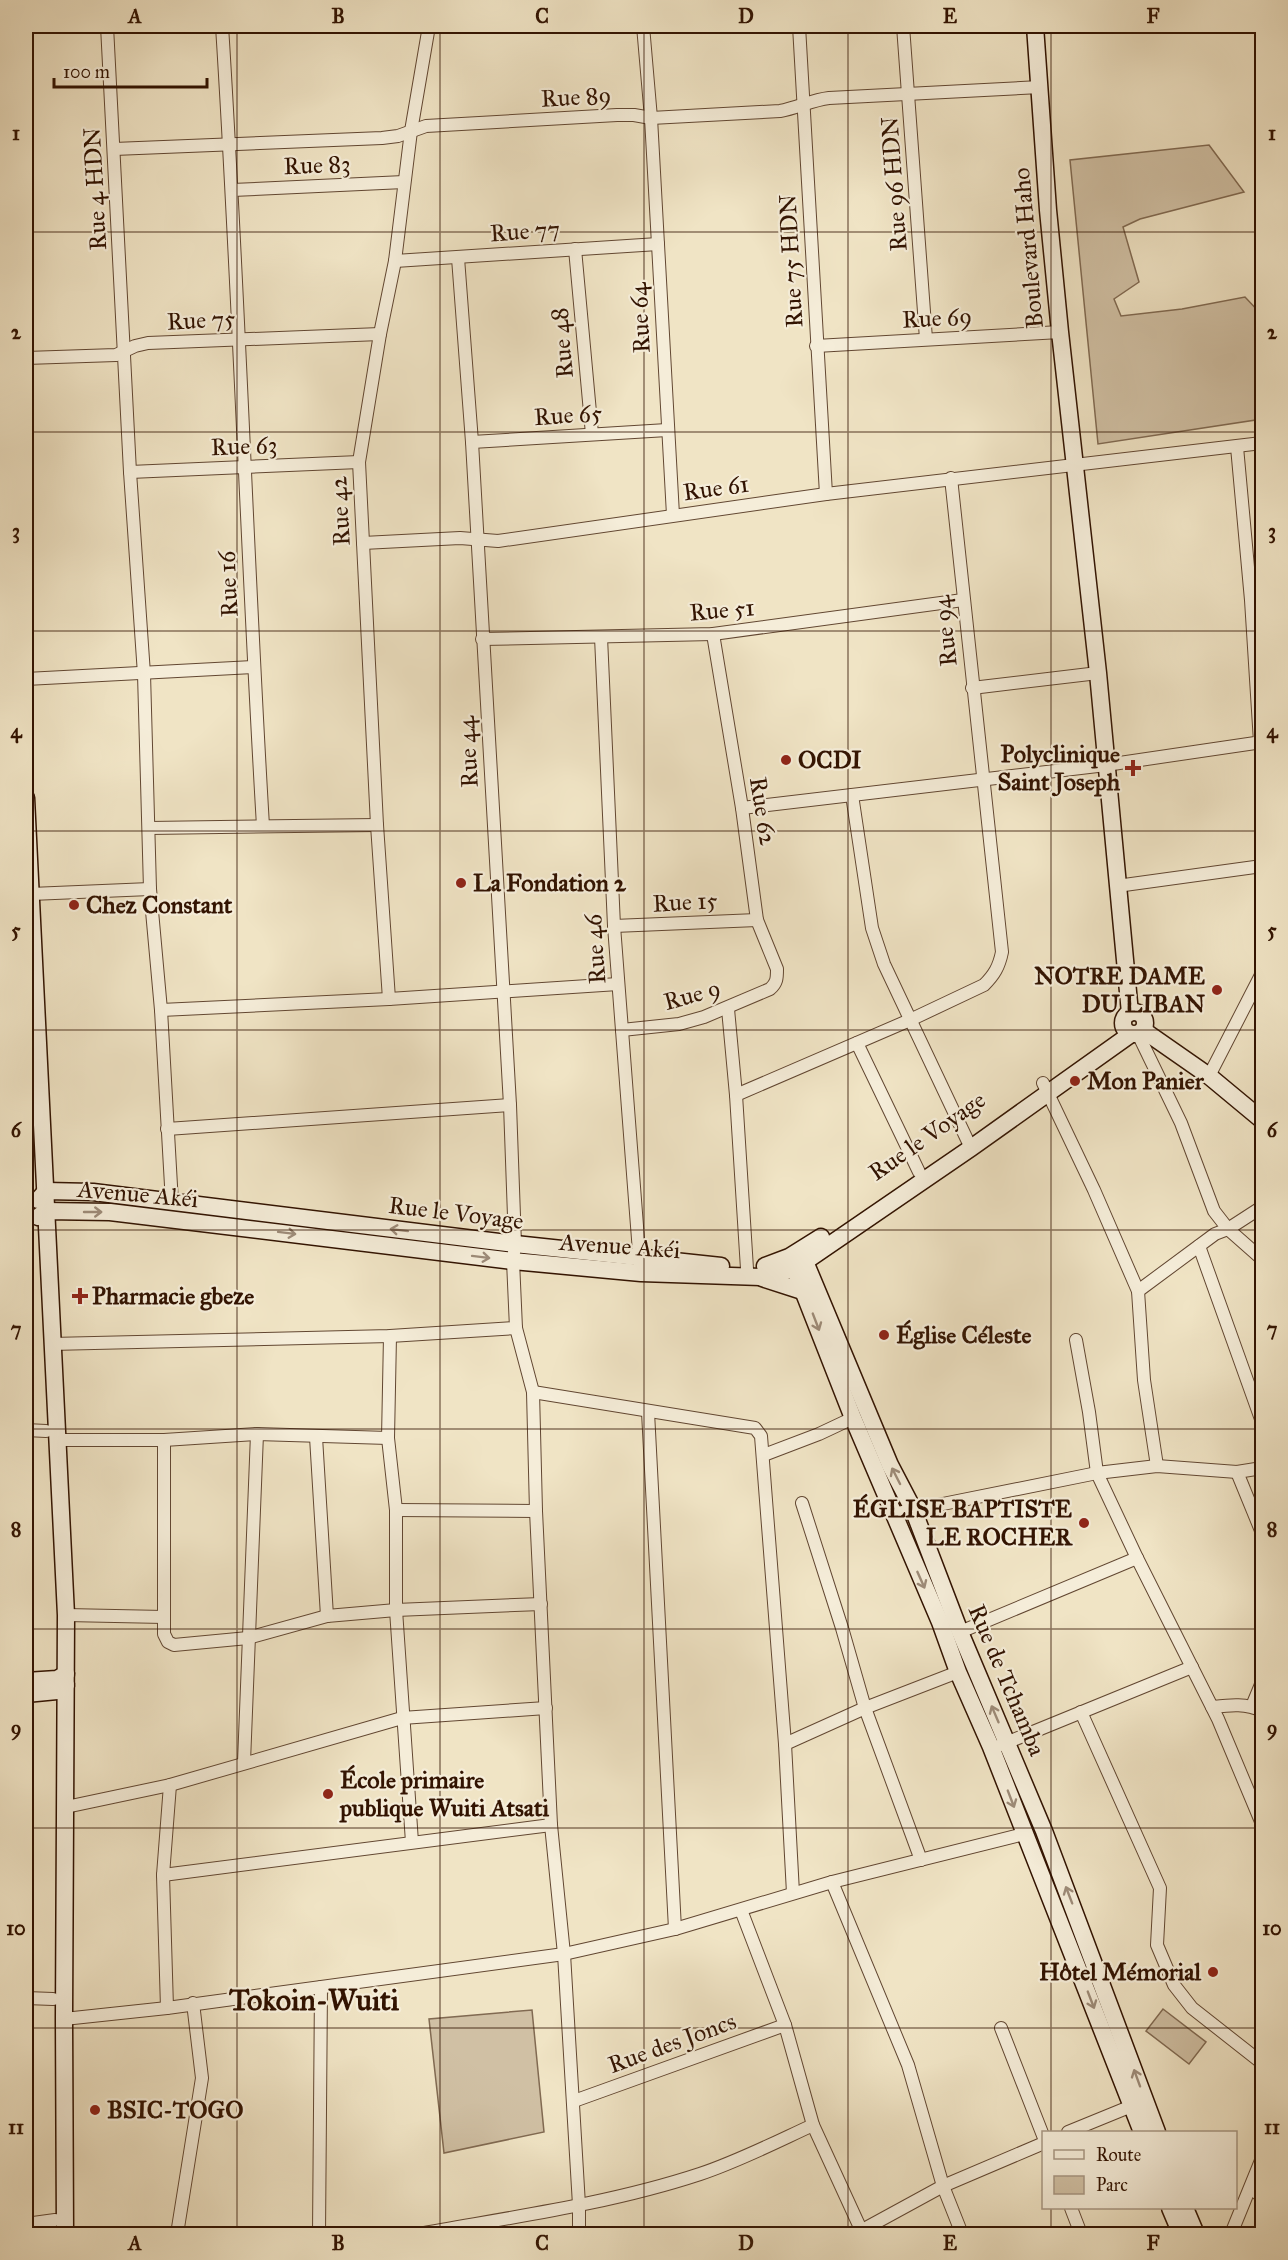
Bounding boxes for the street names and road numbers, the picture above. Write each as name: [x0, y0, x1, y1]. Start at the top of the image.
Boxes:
street label: Rue 89: [540, 80, 612, 114]
street label: Rue 96 HDN: [874, 116, 914, 252]
street label: Rue 4 HDN: [77, 127, 113, 251]
street label: Rue 83: [283, 149, 351, 181]
street label: Boulevard Haho: [1006, 166, 1050, 330]
street label: Rue 75 HDN: [773, 194, 809, 328]
street label: Rue 77: [489, 214, 561, 248]
street label: Rue 64: [623, 281, 657, 354]
street label: Rue 69: [901, 301, 973, 335]
street label: Rue 75: [166, 303, 236, 337]
street label: Rue 48: [544, 306, 580, 380]
street label: Rue 65: [533, 398, 603, 432]
street label: Rue 63: [210, 430, 278, 462]
street label: Rue 61: [681, 469, 751, 507]
street label: Rue 42: [323, 475, 357, 547]
street label: Rue 16: [211, 549, 245, 618]
street label: Rue 51: [688, 592, 756, 628]
street label: Rue 94: [926, 594, 964, 668]
street label: Rue 44: [451, 715, 485, 788]
street label: Rue 62: [743, 775, 783, 847]
street label: Rue 15: [652, 885, 718, 919]
street label: Rue 46: [578, 912, 612, 985]
street label: Rue 9: [660, 973, 724, 1017]
street label: Rue le Voyage: [863, 1085, 991, 1187]
street label: Avenue Akéi: [75, 1174, 200, 1214]
street label: Rue le Voyage: [387, 1190, 525, 1236]
street label: Avenue Akéi: [558, 1227, 682, 1265]
street label: Rue de Tchamba: [962, 1600, 1053, 1761]
street label: Rue des Joncs: [604, 2006, 740, 2080]

